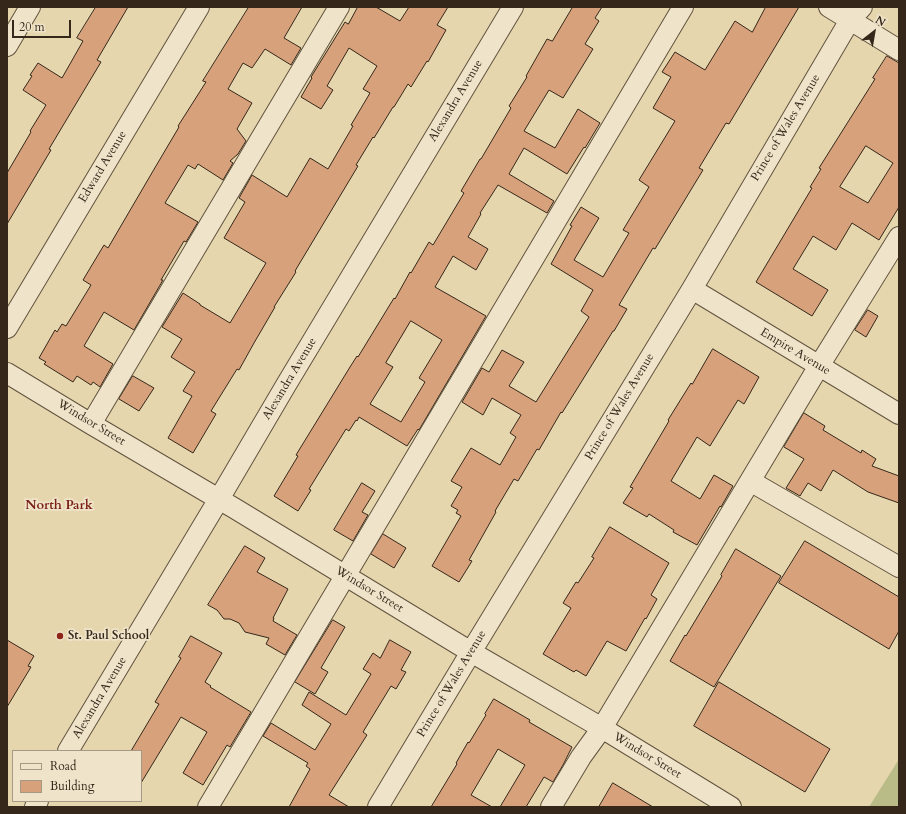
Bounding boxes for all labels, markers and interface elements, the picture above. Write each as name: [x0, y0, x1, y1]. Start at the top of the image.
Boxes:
scale bar: [14, 12, 73, 38]
north arrow: [854, 12, 894, 52]
text: N: [872, 12, 888, 30]
text: 20 m: [19, 19, 45, 35]
street label: Alexandra Avenue: [426, 57, 486, 145]
street label: Prince of Wales Avenue: [748, 72, 824, 184]
street label: Edward Avenue: [76, 128, 130, 206]
street label: Empire Avenue: [757, 325, 833, 379]
street label: Alexandra Avenue: [260, 335, 320, 423]
street label: Prince of Wales Avenue: [582, 351, 658, 463]
street label: Windsor Street: [54, 397, 128, 449]
district label: North Park: [25, 498, 93, 514]
street label: Windsor Street: [332, 564, 406, 616]
street label: Prince of Wales Avenue: [414, 628, 490, 740]
place label: St. Paul School: [68, 629, 149, 643]
marker: St. Paul School: [55, 631, 65, 641]
street label: Alexandra Avenue: [70, 654, 130, 742]
street label: Windsor Street: [610, 730, 684, 782]
legend: [12, 750, 142, 802]
text: Road: [50, 758, 76, 774]
text: Building: [50, 778, 94, 794]

